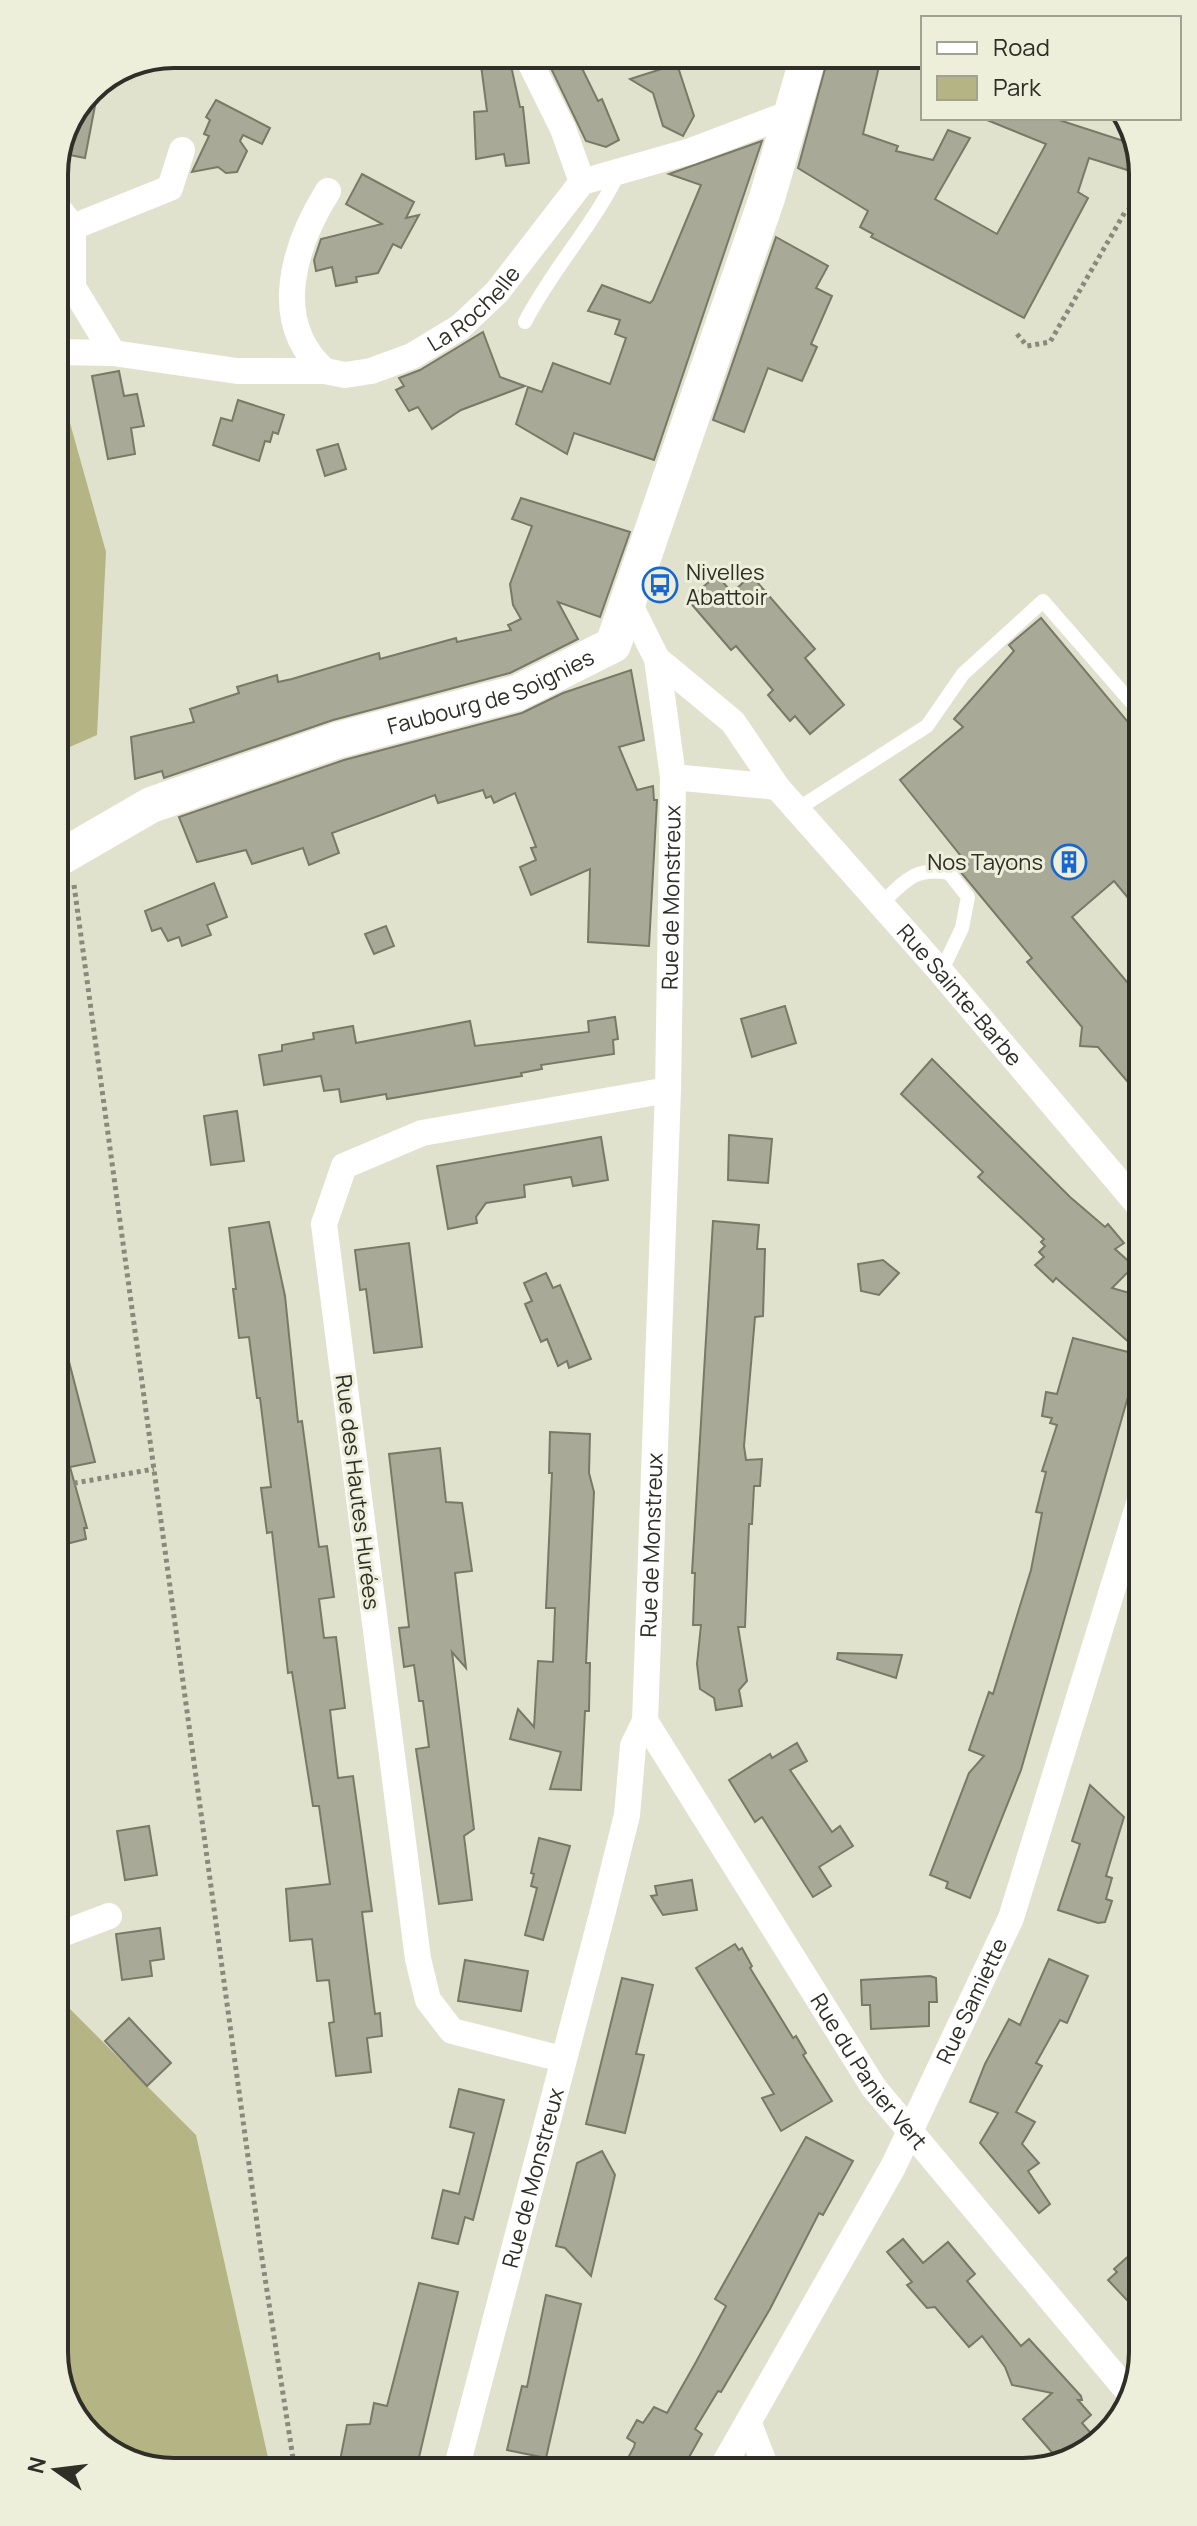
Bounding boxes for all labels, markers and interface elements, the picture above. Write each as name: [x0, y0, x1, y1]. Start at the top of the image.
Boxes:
legend: [921, 16, 1181, 120]
text: Road: [993, 30, 1050, 63]
text: Park: [993, 70, 1042, 103]
street label: La Rochelle: [422, 260, 527, 358]
place label: Nivelles Abattoir: [686, 557, 768, 612]
bus stop icon: Nivelles Abattoir: [641, 566, 679, 604]
street label: Faubourg de Soignies: [384, 642, 599, 741]
street label: Rue de Monstreux: [655, 804, 688, 990]
building icon: Nos Tayons: [1050, 843, 1088, 881]
place label: Nos Tayons: [927, 847, 1043, 877]
street label: Rue Sainte-Barbe: [890, 917, 1029, 1072]
street label: Rue des Hautes Hurées: [329, 1373, 387, 1611]
street label: Rue de Monstreux: [633, 1452, 670, 1638]
street label: Rue Samiette: [929, 1933, 1014, 2069]
street label: Rue du Panier Vert: [804, 1988, 934, 2156]
street label: Rue de Monstreux: [495, 2084, 571, 2271]
north arrow: [16, 2430, 96, 2510]
text: N: [20, 2454, 53, 2476]

